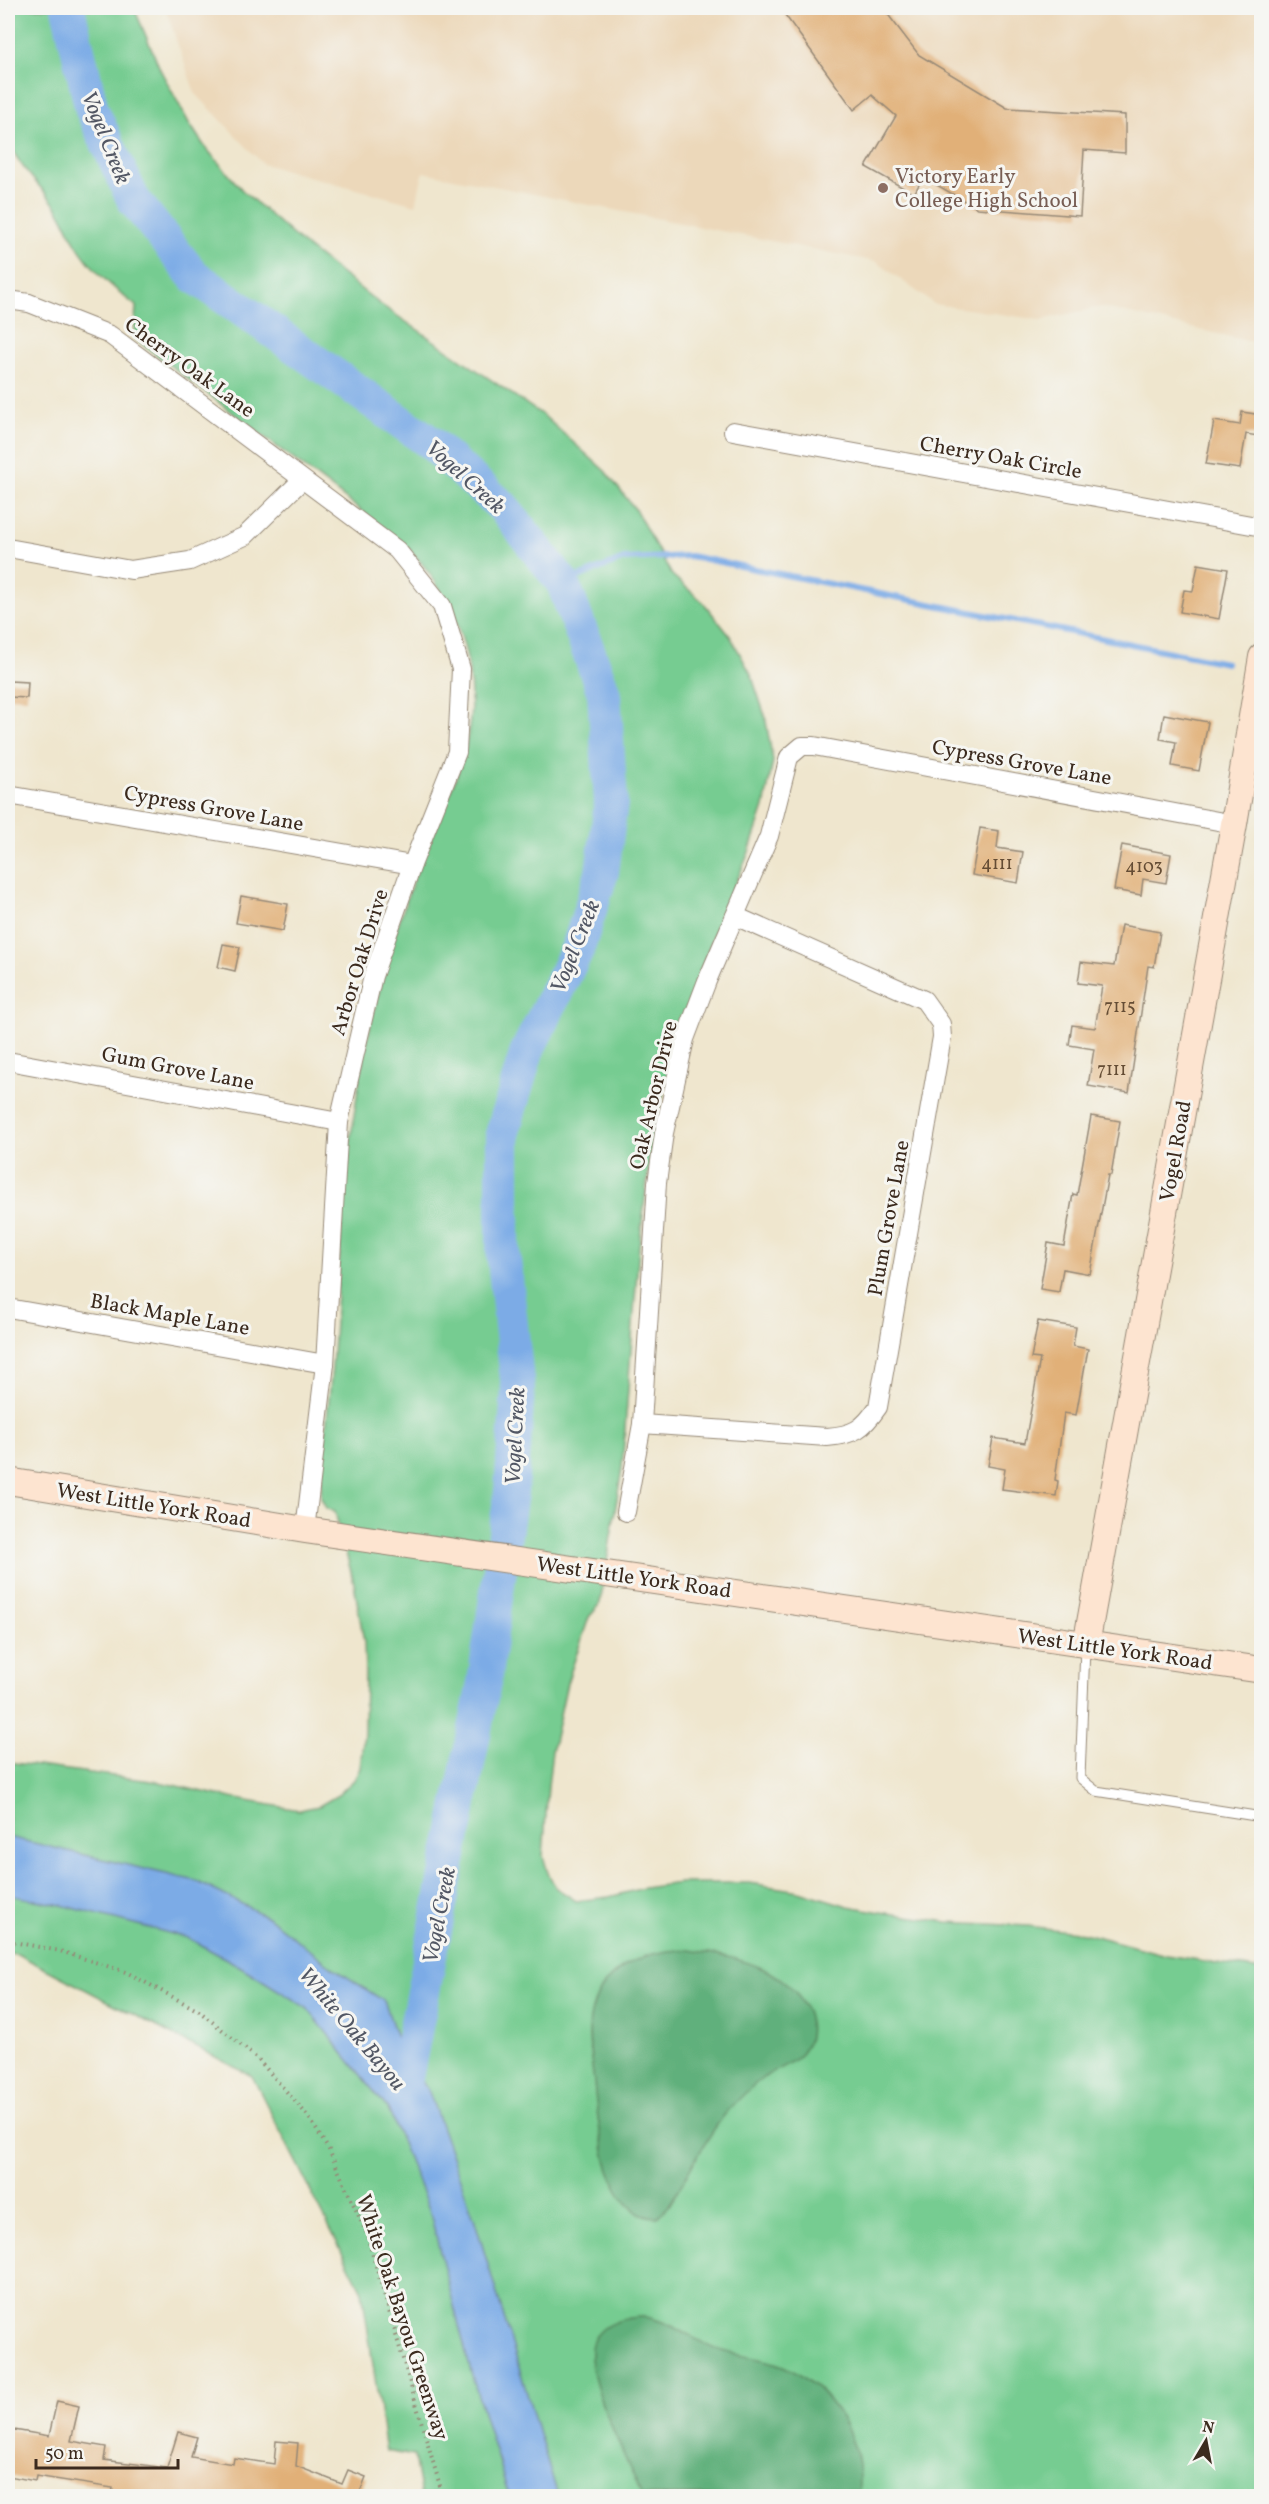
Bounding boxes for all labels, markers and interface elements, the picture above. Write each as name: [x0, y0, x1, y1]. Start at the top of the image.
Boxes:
water label: Vogel Creek: [72, 87, 137, 189]
place label: Victory Early College High School: [895, 163, 1078, 216]
marker: Victory Early College High School: [876, 181, 890, 195]
street label: Cherry Oak Lane: [118, 311, 260, 425]
street label: Cherry Oak Circle: [917, 430, 1084, 487]
water label: Vogel Creek: [418, 434, 511, 522]
street label: Cypress Grove Lane: [930, 733, 1114, 794]
street label: Cypress Grove Lane: [122, 779, 306, 840]
house number: 4111: [981, 852, 1013, 877]
house number: 4103: [1125, 855, 1163, 880]
street label: Arbor Oak Drive: [324, 885, 397, 1039]
water label: Vogel Creek: [544, 896, 609, 998]
house number: 7115: [1104, 995, 1136, 1020]
street label: Oak Arbor Drive: [623, 1018, 686, 1173]
street label: Gum Grove Lane: [99, 1040, 257, 1098]
house number: 7111: [1097, 1058, 1127, 1083]
street label: Vogel Road: [1153, 1098, 1200, 1204]
street label: Plum Grove Lane: [861, 1138, 917, 1299]
street label: Black Maple Lane: [88, 1287, 252, 1344]
water label: Vogel Creek: [498, 1386, 535, 1486]
street label: West Little York Road: [54, 1477, 253, 1536]
street label: West Little York Road: [534, 1550, 733, 1607]
street label: West Little York Road: [1015, 1622, 1214, 1679]
water label: Vogel Creek: [416, 1864, 465, 1967]
water label: White Oak Bayou: [290, 1961, 412, 2098]
street label: White Oak Bayou Greenway: [348, 2191, 455, 2445]
north arrow: [1176, 2411, 1236, 2471]
text: N: [1201, 2416, 1216, 2440]
scale bar: [36, 2432, 178, 2470]
text: 50 m: [45, 2442, 84, 2467]

